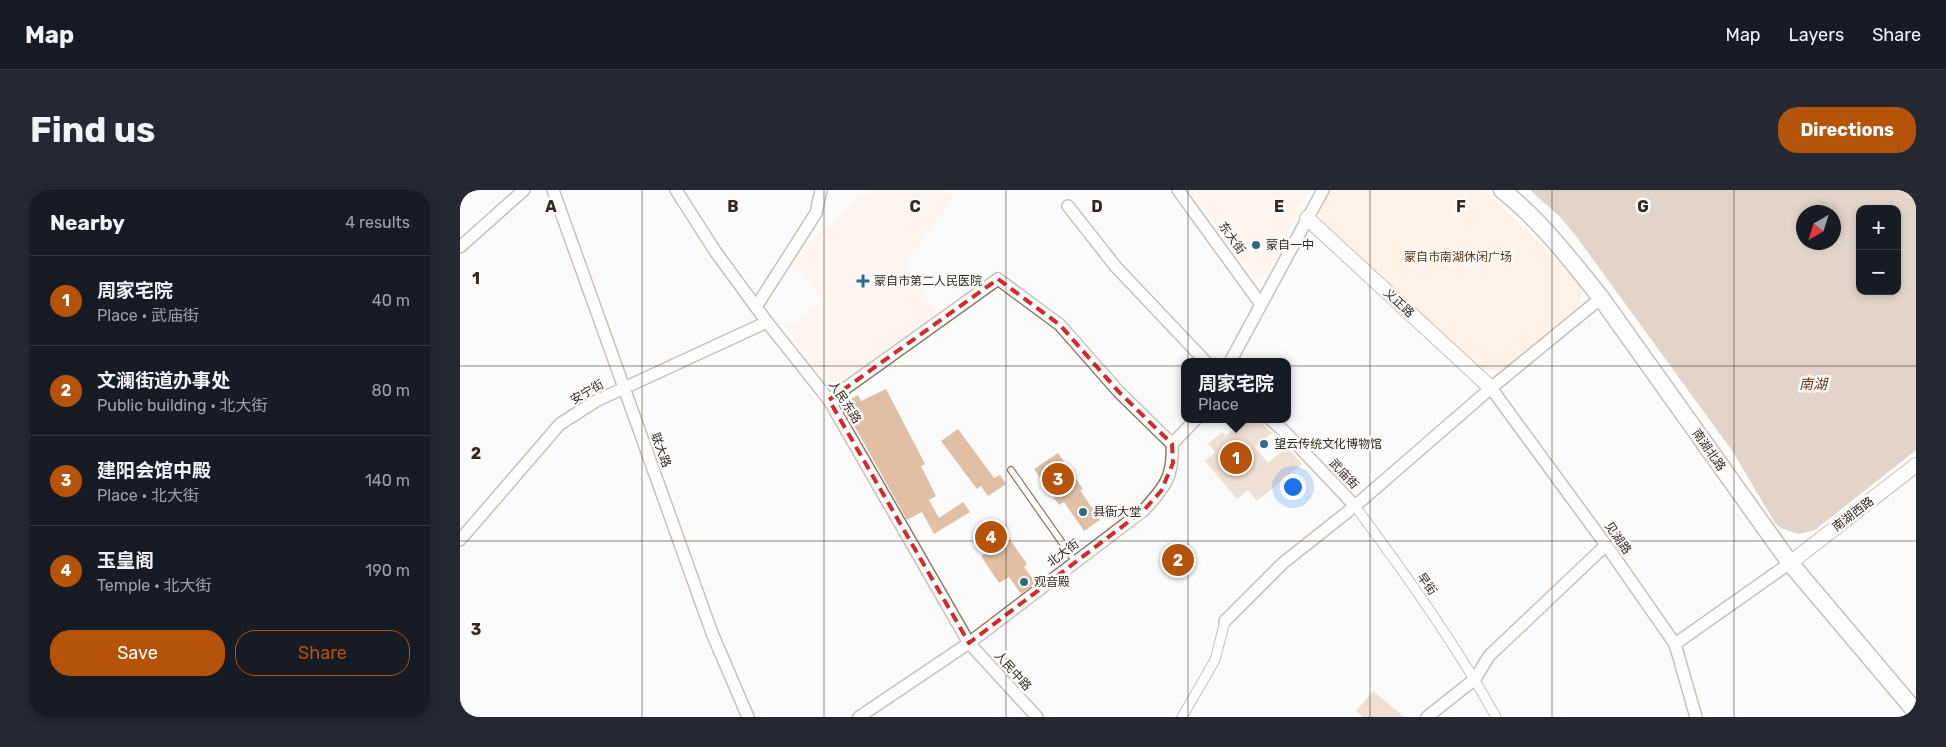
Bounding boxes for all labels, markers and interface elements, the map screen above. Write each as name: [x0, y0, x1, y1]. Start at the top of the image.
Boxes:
text: Map: [25, 21, 74, 49]
text: Map: [1726, 24, 1761, 46]
text: Layers: [1789, 24, 1844, 46]
text: Share: [1872, 24, 1921, 46]
button: Directions: [1778, 107, 1916, 153]
text: Find us: [30, 109, 155, 151]
text: A: [545, 197, 557, 216]
text: B: [727, 197, 739, 216]
text: C: [909, 197, 921, 216]
text: D: [1091, 197, 1103, 216]
text: E: [1274, 197, 1284, 216]
text: F: [1456, 197, 1466, 216]
text: G: [1637, 197, 1649, 216]
north arrow: [1796, 205, 1841, 250]
map controls: [1856, 205, 1901, 295]
button: +: [1856, 205, 1901, 250]
text: Nearby: [50, 210, 125, 235]
text: 4 results: [345, 213, 410, 232]
street label: 东大街: [1216, 219, 1248, 257]
place label: 蒙自一中: [1266, 238, 1314, 252]
marker: 蒙自一中: [1250, 239, 1262, 251]
park label: 蒙自市南湖休闲广场: [1404, 250, 1512, 264]
button: −: [1856, 250, 1901, 295]
text: 1: [472, 269, 480, 288]
marker: 蒙自市第二人民医院: [856, 274, 870, 288]
place label: 蒙自市第二人民医院: [874, 274, 982, 288]
text: 周家宅院: [97, 279, 173, 302]
street label: 义正路: [1381, 286, 1417, 320]
text: 1: [62, 291, 70, 310]
text: 40 m: [372, 291, 410, 310]
text: Place · 武庙街: [97, 306, 199, 325]
popup: [1181, 358, 1291, 423]
text: 文澜街道办事处: [97, 369, 230, 392]
text: 周家宅院: [1198, 372, 1274, 395]
water label: 南湖: [1799, 376, 1829, 393]
street label: 安宁街: [568, 377, 606, 407]
street label: 人民东路: [826, 378, 864, 426]
text: 2: [61, 381, 71, 400]
text: 80 m: [372, 381, 410, 400]
text: Place: [1198, 395, 1239, 414]
text: Public building · 北大街: [97, 396, 268, 415]
street label: 南湖北路: [1689, 426, 1729, 474]
street label: 联大路: [648, 431, 674, 469]
place label: 望云传统文化博物馆: [1274, 437, 1382, 451]
marker: 望云传统文化博物馆: [1258, 438, 1270, 450]
pin: 1: [1220, 439, 1252, 477]
text: 2: [471, 444, 481, 463]
street label: 武庙街: [1327, 456, 1361, 492]
text: 建阳会馆中殿: [97, 459, 211, 482]
pin: 3: [1042, 460, 1074, 498]
text: 3: [61, 471, 71, 490]
text: 140 m: [365, 471, 410, 490]
your location: [1280, 474, 1306, 500]
text: Place · 北大街: [97, 486, 199, 505]
street label: 南湖西路: [1830, 494, 1876, 534]
place label: 县衙大堂: [1093, 505, 1141, 519]
marker: 县衙大堂: [1077, 506, 1089, 518]
pin: 4: [975, 518, 1007, 556]
street label: 见湖路: [1602, 519, 1634, 557]
street label: 北大街: [1044, 537, 1082, 569]
pin: 2: [1162, 541, 1194, 579]
text: 玉皇阁: [97, 549, 154, 572]
text: 4: [61, 561, 71, 580]
text: 190 m: [365, 561, 410, 580]
street label: 早街: [1414, 570, 1440, 598]
place label: 观音殿: [1034, 575, 1070, 589]
text: Temple · 北大街: [97, 576, 211, 595]
marker: 观音殿: [1018, 576, 1030, 588]
text: 3: [471, 620, 481, 639]
button: Save: [50, 630, 225, 676]
button: Share: [235, 630, 410, 676]
street label: 人民中路: [992, 648, 1034, 694]

